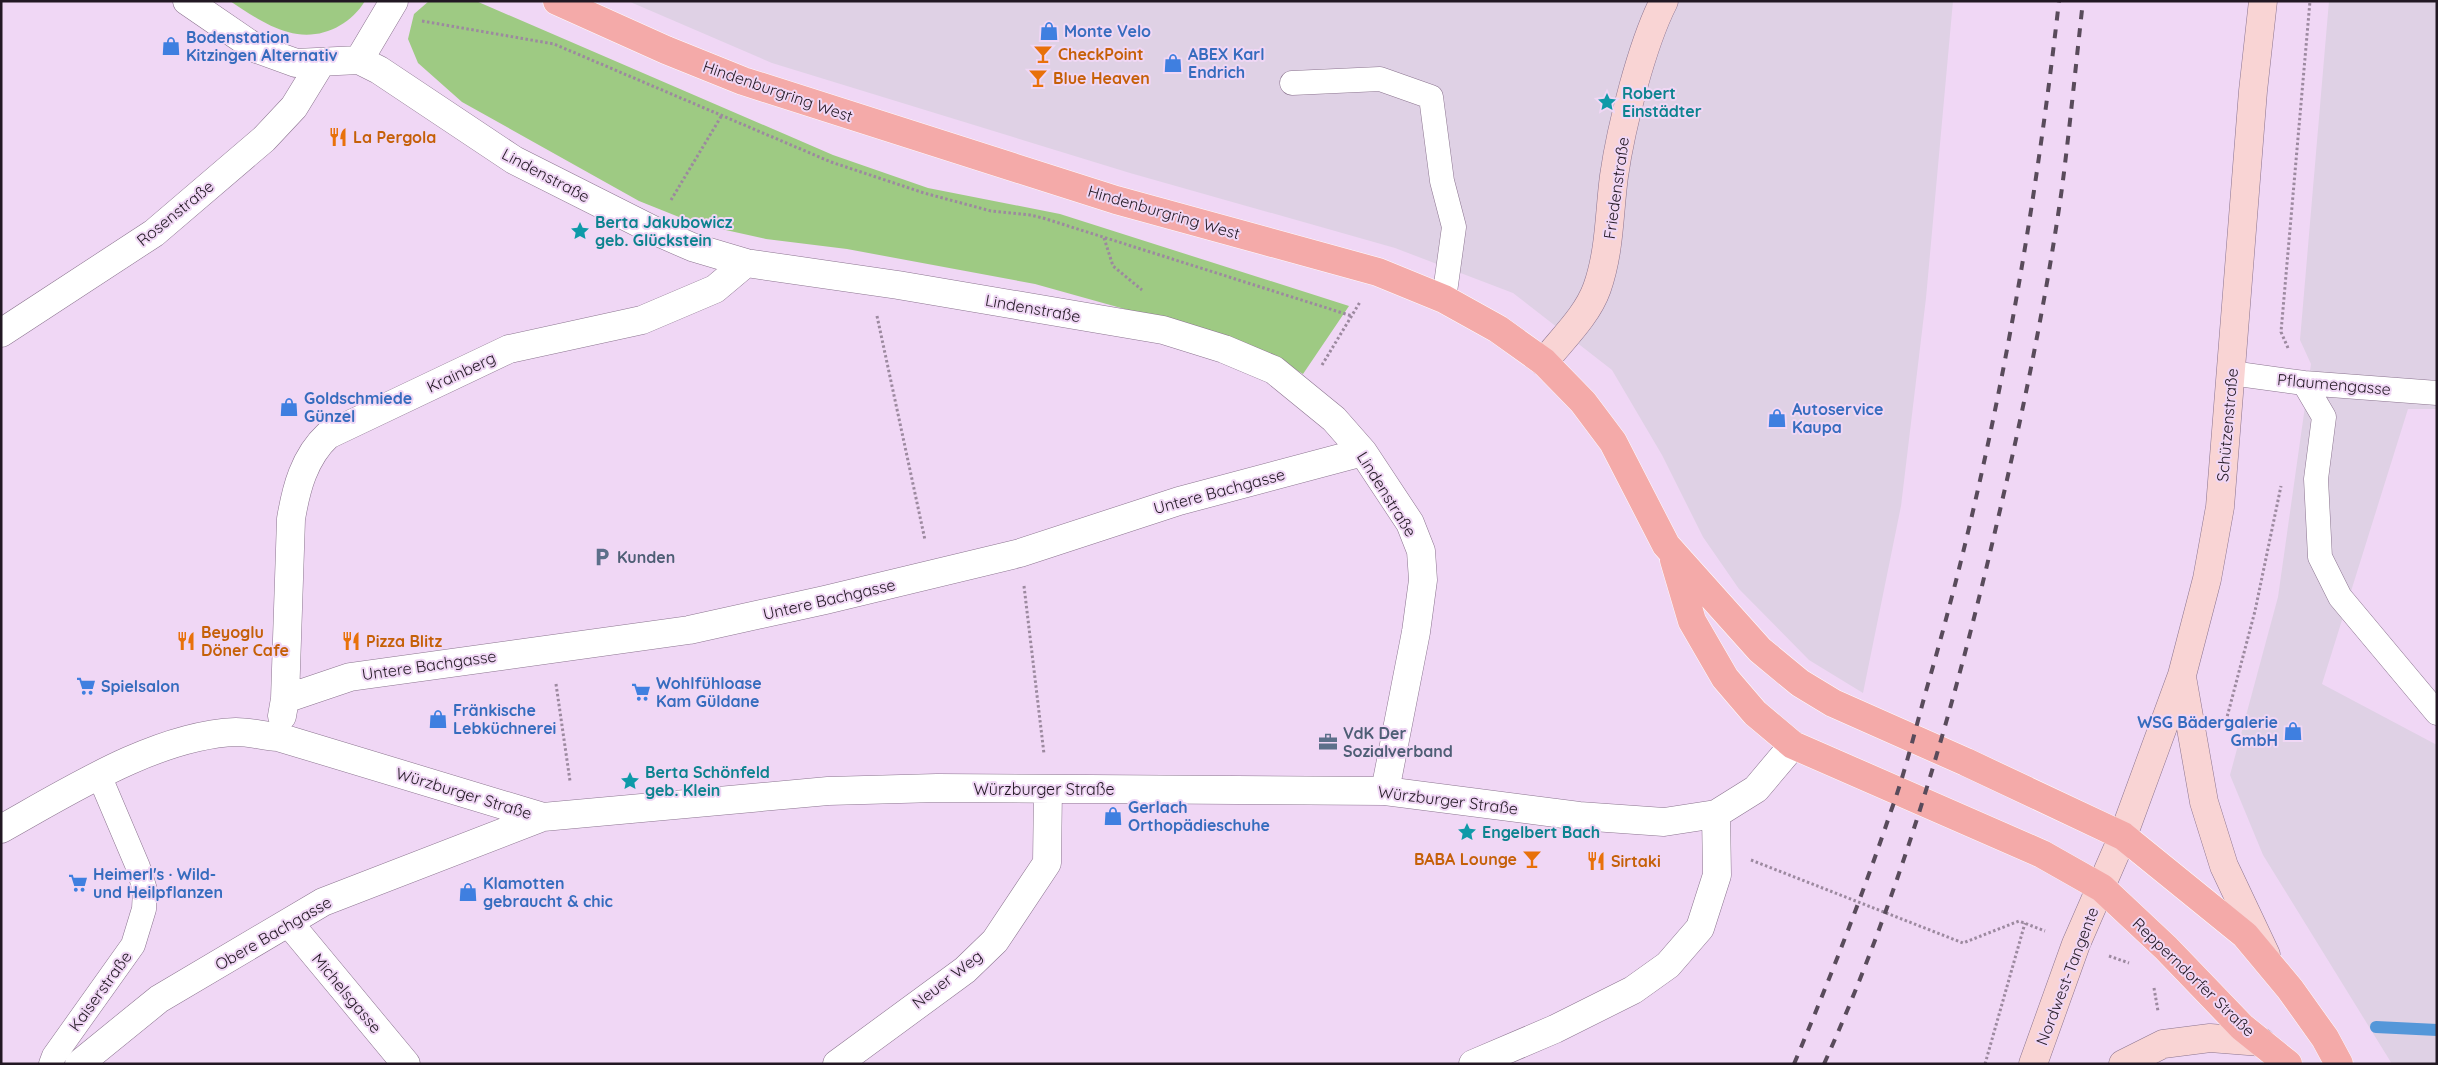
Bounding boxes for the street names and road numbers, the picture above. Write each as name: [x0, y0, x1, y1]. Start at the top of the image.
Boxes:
street label: Hindenburgring West: [700, 56, 856, 126]
street label: Friedenstraße: [1599, 136, 1633, 240]
street label: Lindenstraße: [499, 144, 593, 206]
street label: Rosenstraße: [132, 176, 218, 250]
street label: Hindenburgring West: [1086, 181, 1242, 243]
street label: Lindenstraße: [984, 290, 1082, 326]
street label: Krainberg: [423, 347, 499, 397]
street label: Schützenstraße: [2212, 367, 2242, 483]
street label: Pflaumengasse: [2276, 369, 2392, 399]
street label: Lindenstraße: [1353, 448, 1421, 540]
street label: Untere Bachgasse: [1151, 464, 1287, 518]
street label: Untere Bachgasse: [761, 574, 897, 624]
street label: Untere Bachgasse: [361, 646, 497, 684]
street label: Würzburger Straße: [394, 763, 534, 823]
street label: Würzburger Straße: [974, 779, 1115, 799]
street label: Würzburger Straße: [1377, 781, 1519, 819]
street label: Obere Bachgasse: [211, 891, 335, 975]
street label: Nordwest-Tangente: [2031, 904, 2103, 1048]
street label: Repperndorfer Straße: [2129, 913, 2259, 1041]
street label: Neuer Weg: [908, 945, 986, 1013]
street label: Kaiserstraße: [64, 947, 136, 1035]
street label: Michelsgasse: [308, 949, 386, 1037]

